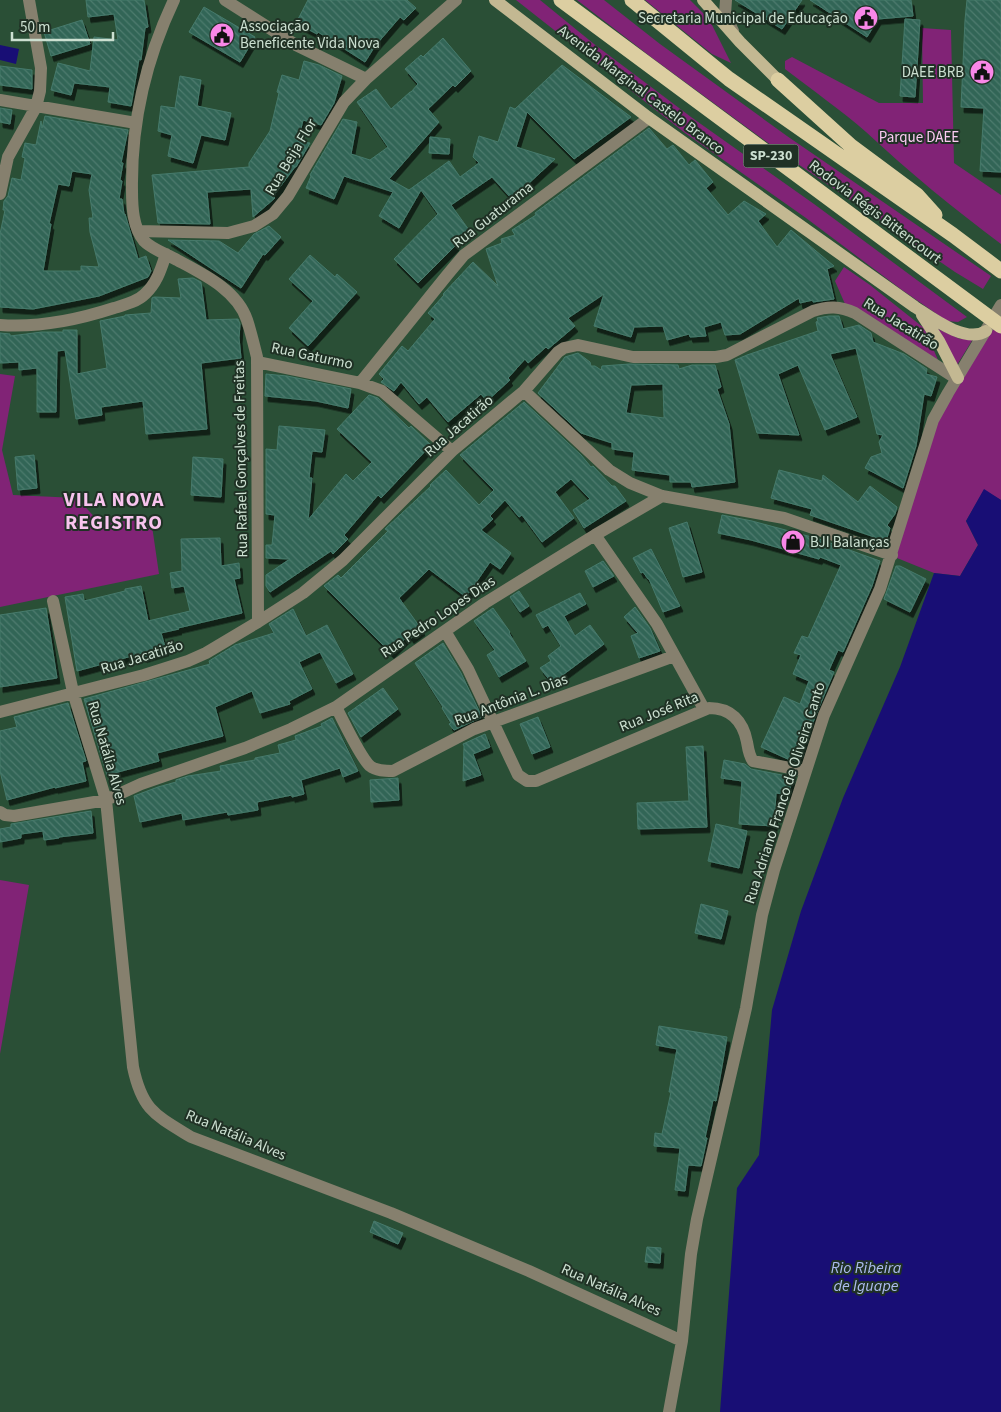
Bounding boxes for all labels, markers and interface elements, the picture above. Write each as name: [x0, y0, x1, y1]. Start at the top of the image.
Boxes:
public building icon: Secretaria Municipal de Educação: [853, 5, 879, 31]
place label: Secretaria Municipal de Educação: [638, 8, 848, 29]
scale bar: [12, 10, 114, 42]
place label: Associação Beneficente Vida Nova: [240, 16, 380, 54]
text: 50 m: [20, 17, 50, 38]
street label: Avenida Marginal Castelo Branco: [553, 20, 729, 160]
public building icon: Associação Beneficente Vida Nova: [209, 22, 235, 48]
public building icon: DAEE BRB: [969, 59, 995, 85]
place label: DAEE BRB: [902, 62, 964, 83]
street label: Rua Beija Flor: [260, 114, 323, 199]
park label: Parque DAEE: [879, 127, 959, 148]
road number: SP-230: [744, 144, 798, 168]
street label: Rodovia Régis Bittencourt: [804, 155, 946, 269]
street label: Rua Guaturama: [448, 177, 538, 253]
street label: Rua Jacatirão: [859, 292, 943, 356]
street label: Rua Gaturmo: [269, 337, 355, 375]
street label: Rua Rafael Gonçalves de Freitas: [229, 360, 253, 558]
street label: Rua Jacatirão: [420, 390, 498, 462]
district label: VILA NOVA REGISTRO: [63, 486, 164, 537]
shop icon: BJI Balanças: [780, 529, 806, 555]
place label: BJI Balanças: [810, 532, 889, 553]
street label: Rua Pedro Lopes Dias: [376, 571, 500, 663]
street label: Rua Jacatirão: [98, 634, 186, 680]
street label: Rua Antônia L. Dias: [451, 669, 571, 731]
street label: Rua Adriano Franco de Oliveira Canto: [739, 679, 831, 907]
street label: Rua José Rita: [616, 687, 702, 737]
street label: Rua Natália Alves: [82, 699, 132, 807]
street label: Rua Natália Alves: [182, 1104, 290, 1166]
water label: Rio Ribeira de Iguape: [831, 1257, 902, 1297]
street label: Rua Natália Alves: [558, 1259, 664, 1321]

